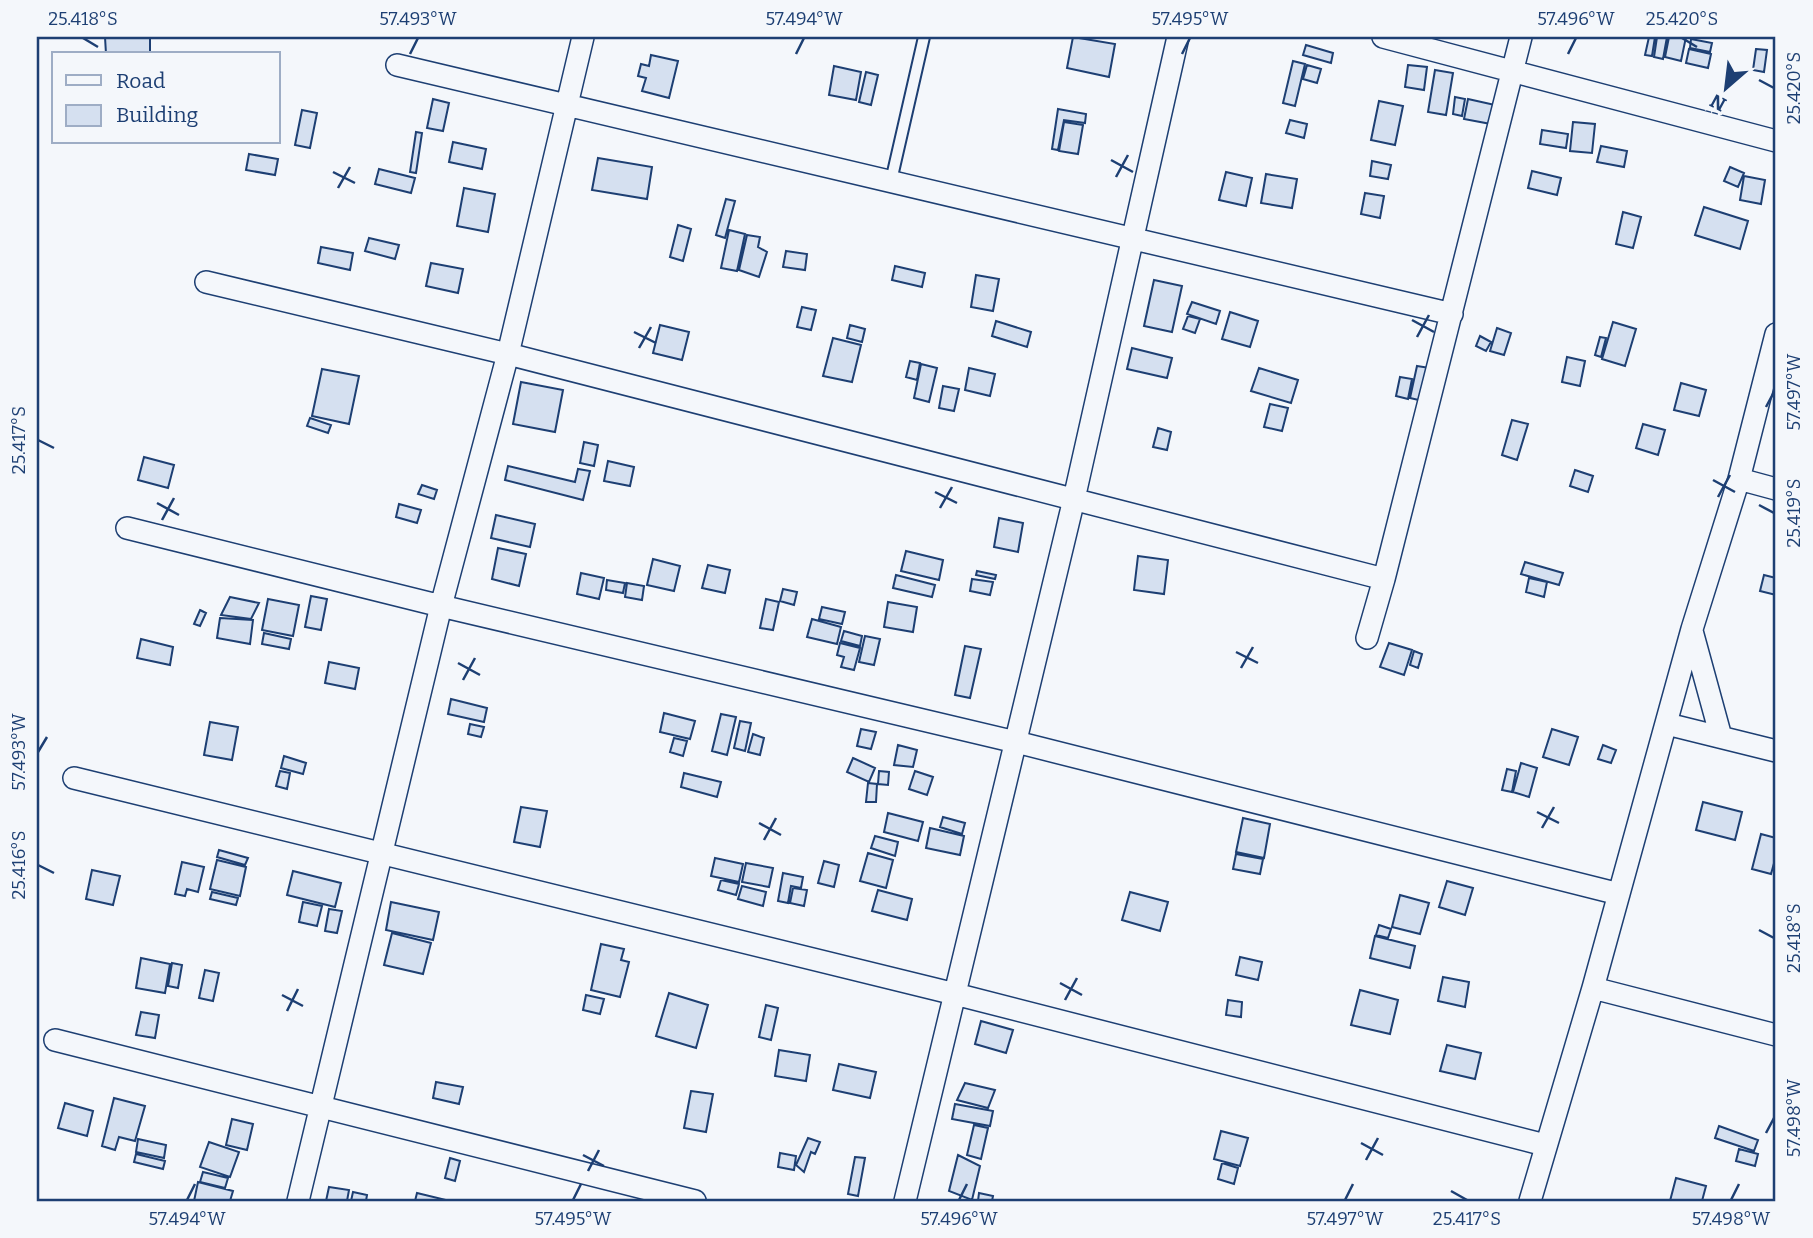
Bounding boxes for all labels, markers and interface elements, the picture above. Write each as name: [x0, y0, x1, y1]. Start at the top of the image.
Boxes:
text: 25.418°S: [48, 8, 118, 30]
text: 57.493°W: [379, 8, 457, 30]
text: 57.494°W: [765, 8, 843, 30]
text: 57.495°W: [1152, 8, 1229, 30]
text: 57.496°W: [1537, 8, 1615, 30]
text: 25.420°S: [1646, 8, 1718, 30]
legend: [52, 52, 280, 144]
north arrow: [1690, 52, 1760, 122]
text: 25.420°S: [1783, 52, 1805, 124]
text: Road: [116, 68, 165, 94]
text: N: [1706, 89, 1730, 116]
text: Building: [116, 102, 199, 128]
text: 57.497°W: [1783, 353, 1805, 430]
text: 25.417°S: [8, 406, 30, 474]
text: 25.419°S: [1783, 478, 1805, 548]
text: 57.493°W: [8, 713, 30, 791]
text: 25.416°S: [8, 831, 30, 899]
text: 25.418°S: [1783, 903, 1805, 973]
text: 57.498°W: [1783, 1078, 1805, 1157]
text: 57.494°W: [148, 1208, 226, 1230]
text: 57.495°W: [535, 1208, 612, 1230]
text: 57.496°W: [920, 1208, 998, 1230]
text: 57.497°W: [1307, 1208, 1384, 1230]
text: 25.417°S: [1433, 1208, 1501, 1230]
text: 57.498°W: [1692, 1208, 1771, 1230]

